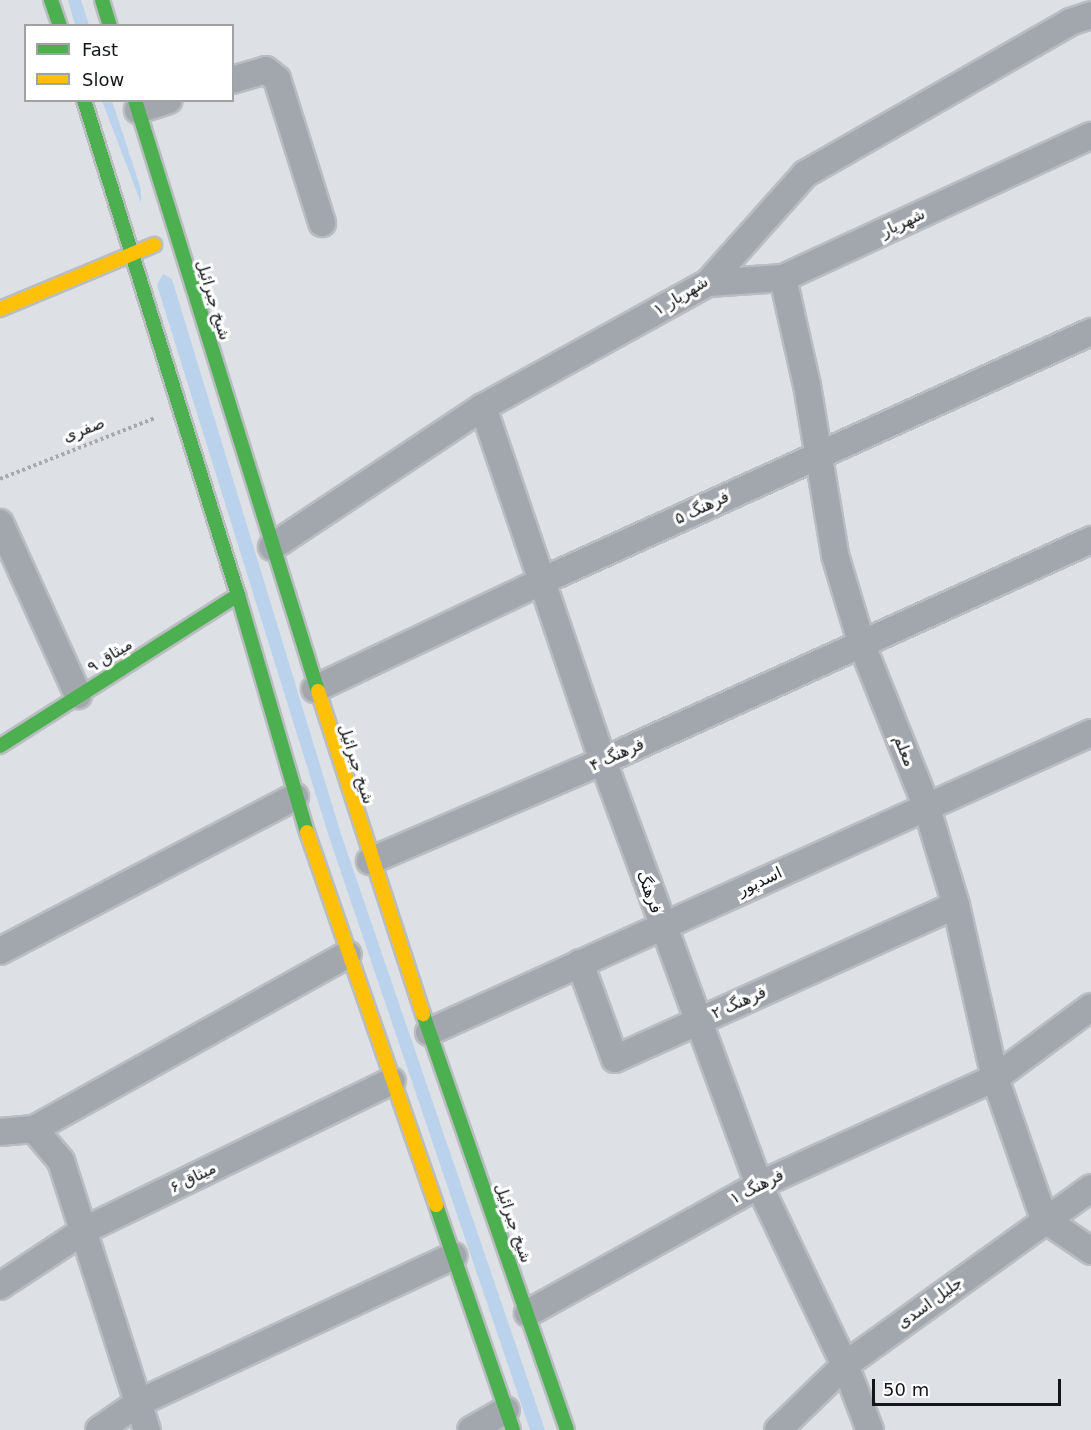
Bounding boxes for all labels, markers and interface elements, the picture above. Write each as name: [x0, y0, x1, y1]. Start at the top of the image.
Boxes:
legend: [24, 24, 234, 102]
text: Fast: [82, 39, 118, 60]
text: Slow: [82, 69, 124, 90]
street label: شهریار: [878, 204, 928, 242]
street label: شیخ جبرائیل: [192, 257, 234, 343]
street label: شهریار ۱: [650, 272, 712, 320]
street label: صفری: [60, 413, 108, 447]
street label: فرهنگ ۵: [672, 487, 732, 529]
street label: میثاق ۹: [84, 635, 136, 677]
street label: شیخ جبرائیل: [334, 722, 378, 806]
street label: معلم: [889, 732, 919, 770]
street label: فرهنگ ۴: [587, 734, 647, 776]
street label: اسدپور: [735, 863, 785, 901]
street label: فرهنگ: [632, 868, 666, 916]
street label: فرهنگ ۲: [709, 982, 769, 1024]
street label: میثاق ۶: [167, 1159, 219, 1197]
street label: فرهنگ ۱: [727, 1165, 787, 1209]
street label: شیخ جبرائیل: [490, 1181, 536, 1265]
street label: جلیل اسدی: [894, 1273, 966, 1333]
scale bar: [875, 1367, 1064, 1405]
text: 50 m: [883, 1379, 929, 1400]

